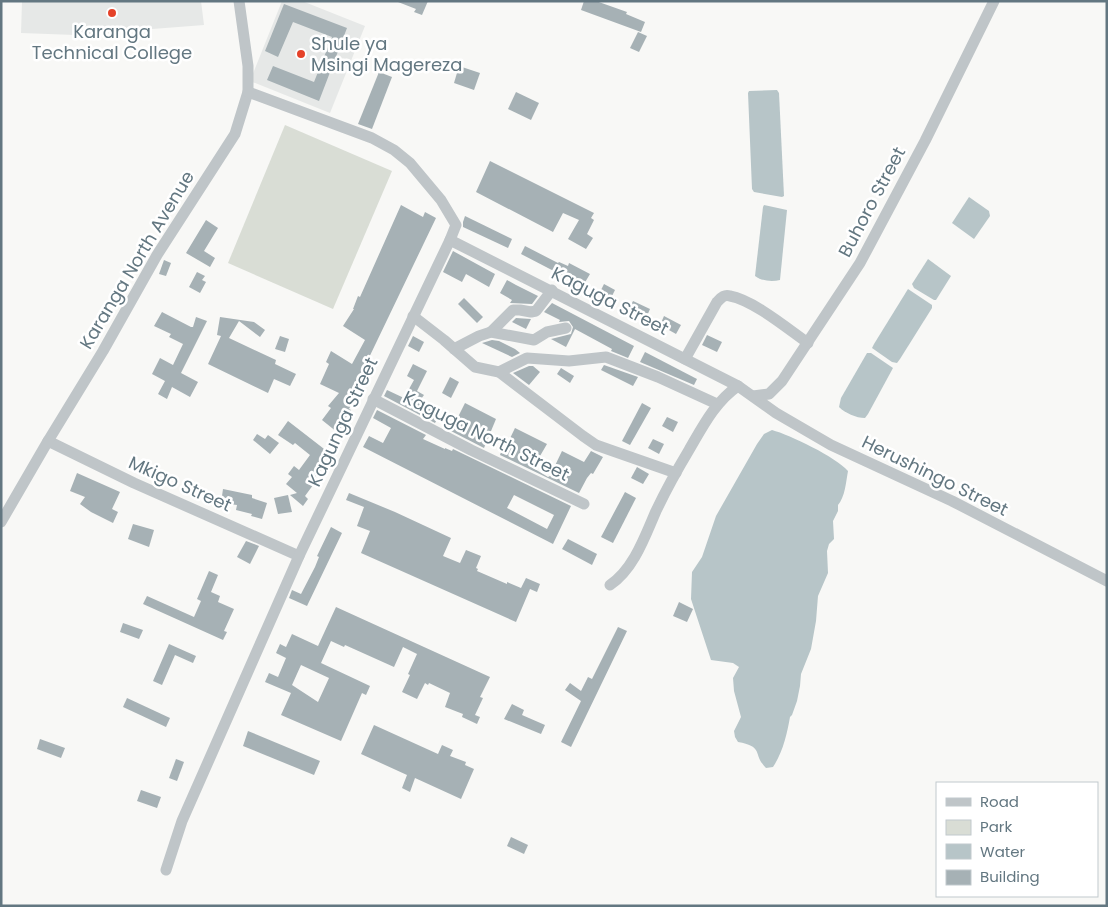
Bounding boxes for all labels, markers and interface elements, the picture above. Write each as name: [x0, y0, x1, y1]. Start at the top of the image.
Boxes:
marker: Karanga Technical College: [106, 7, 118, 19]
place label: Karanga Technical College: [32, 19, 192, 65]
place label: Shule ya Msingi Magereza: [311, 31, 462, 77]
marker: Shule ya Msingi Magereza: [295, 48, 307, 60]
street label: Buhoro Street: [832, 142, 911, 261]
street label: Karanga North Avenue: [73, 166, 200, 354]
street label: Kaguga Street: [547, 260, 673, 341]
street label: Kagunga Street: [302, 353, 383, 491]
street label: Kaguga North Street: [399, 384, 574, 487]
street label: Herushingo Street: [858, 429, 1013, 522]
street label: Mkigo Street: [125, 450, 236, 517]
legend: [936, 782, 1098, 897]
text: Road: [980, 791, 1019, 812]
text: Park: [980, 816, 1012, 837]
text: Water: [980, 841, 1026, 862]
text: Building: [980, 866, 1040, 887]

